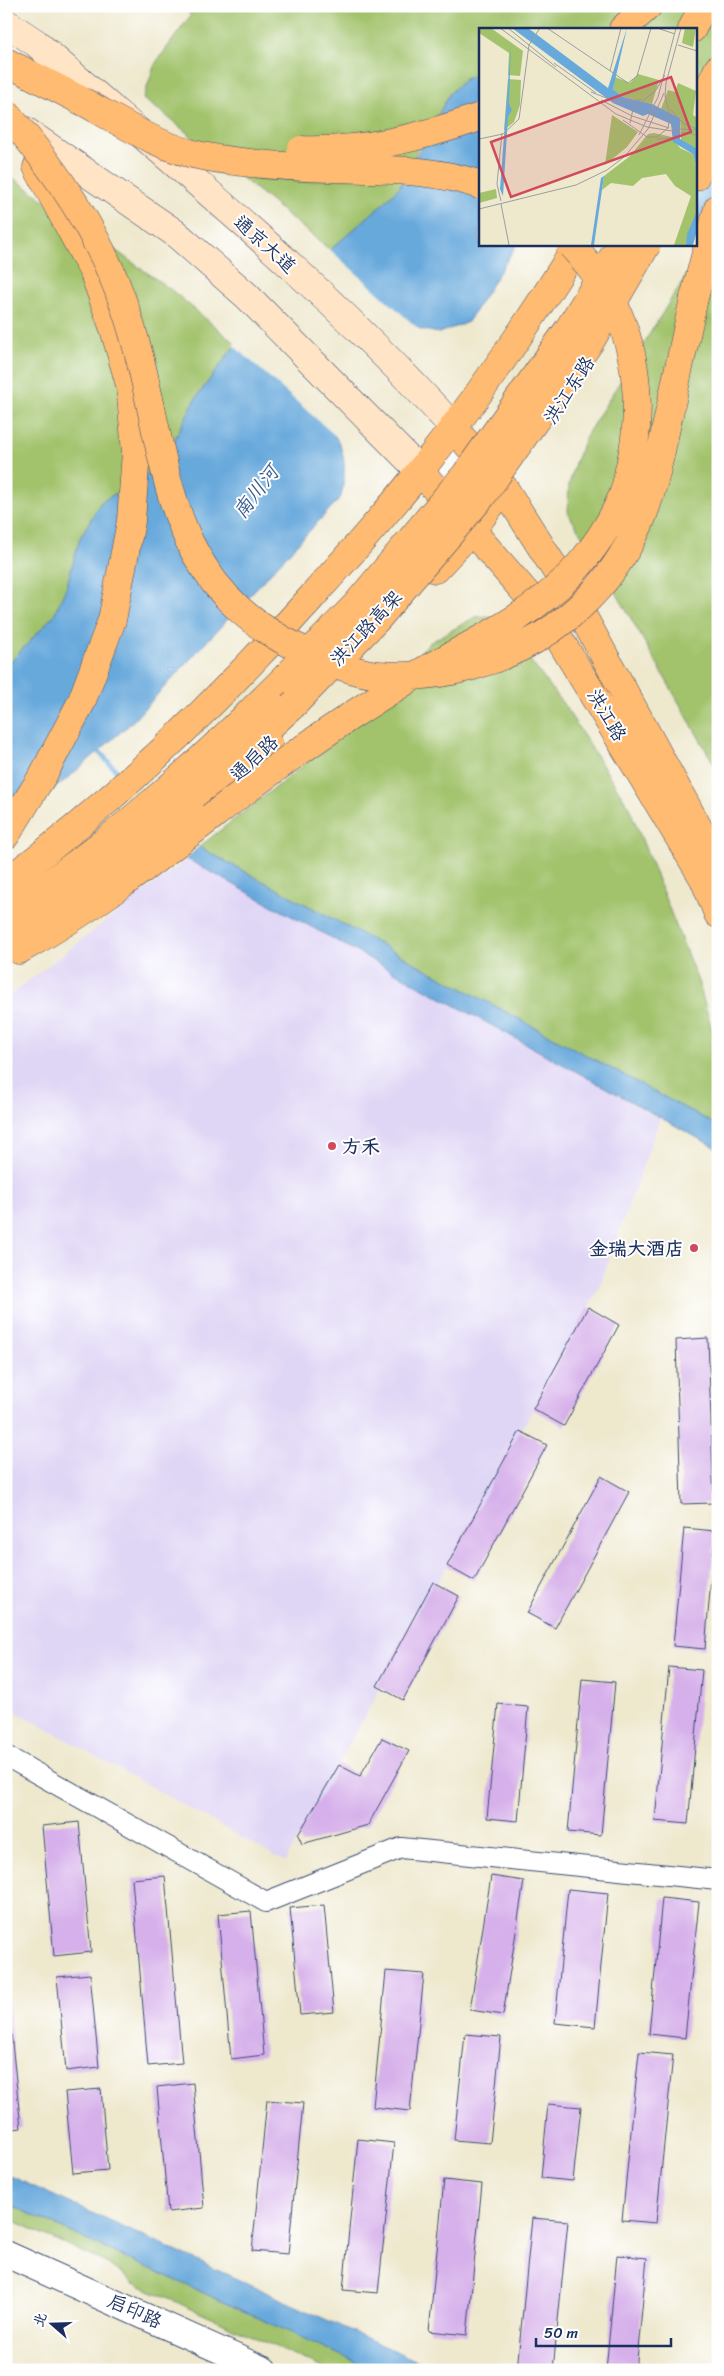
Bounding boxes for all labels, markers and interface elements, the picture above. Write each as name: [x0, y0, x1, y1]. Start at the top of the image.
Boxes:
inset map: [479, 28, 696, 245]
street label: 通京大道: [226, 206, 304, 282]
street label: 洪江东路: [534, 349, 604, 431]
water label: 南川河: [224, 455, 290, 526]
street label: 洪江路高架: [322, 582, 410, 674]
street label: 洪江路: [578, 682, 636, 748]
street label: 通启路: [222, 726, 286, 790]
place label: 方禾: [342, 1130, 380, 1163]
marker: 方禾: [326, 1140, 338, 1152]
place label: 金瑞大酒店: [589, 1232, 684, 1265]
marker: 金瑞大酒店: [688, 1242, 700, 1254]
street label: 启印路: [102, 2284, 168, 2338]
north arrow: [28, 2298, 78, 2348]
text: 北: [26, 2309, 54, 2331]
scale bar: [536, 2316, 672, 2348]
text: 50 m: [544, 2320, 579, 2346]

